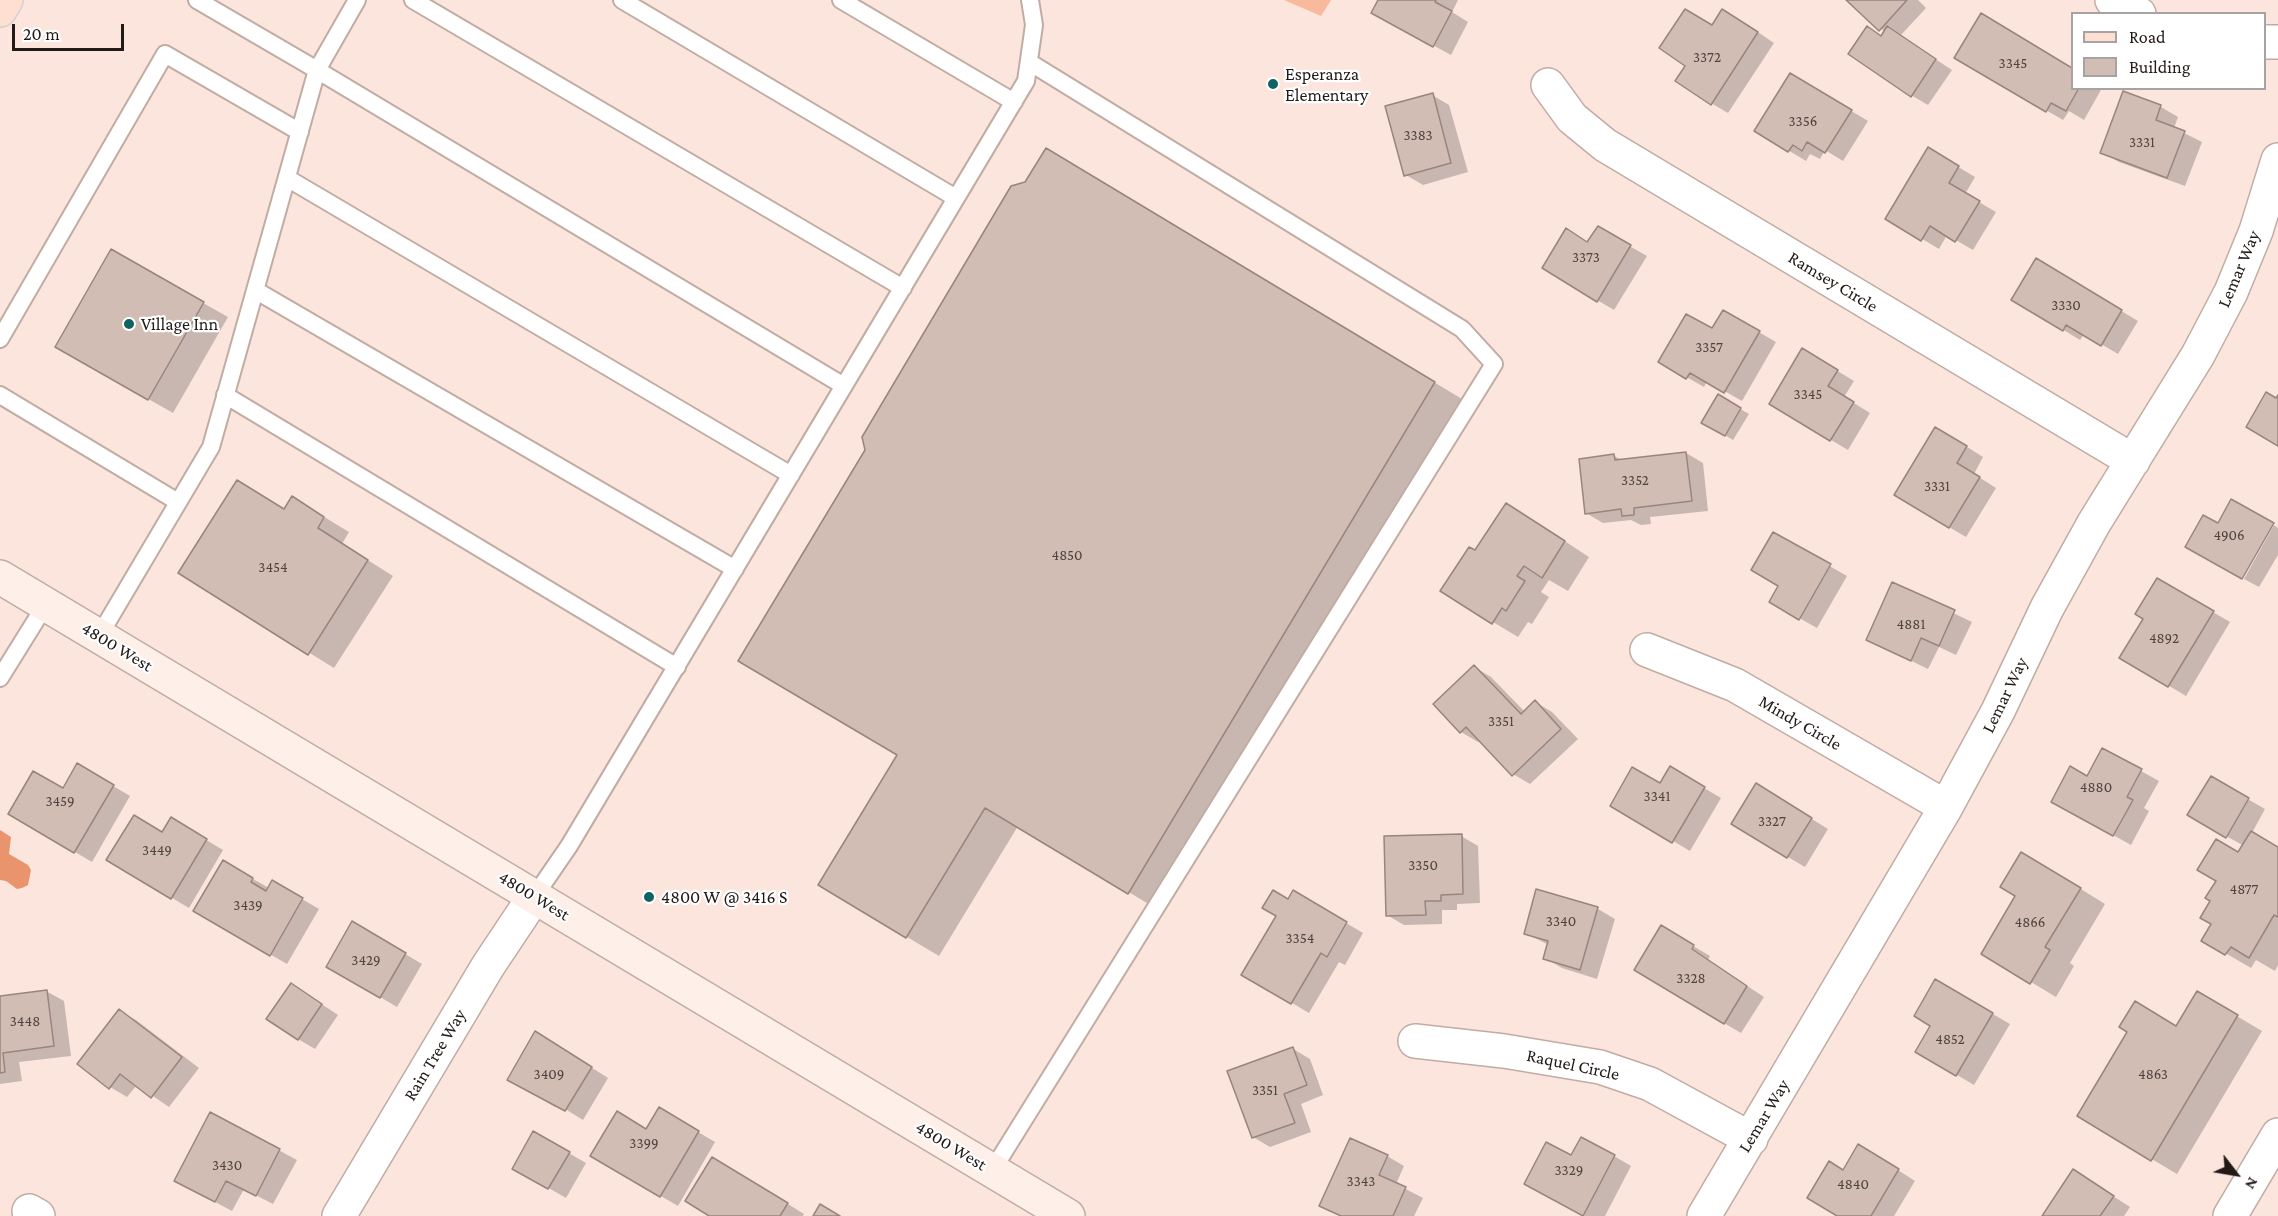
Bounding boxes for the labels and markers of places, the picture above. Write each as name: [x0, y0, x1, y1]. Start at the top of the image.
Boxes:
place label: Esperanza Elementary: [1285, 63, 1368, 106]
marker: Esperanza Elementary: [1266, 77, 1280, 91]
place label: Village Inn: [141, 313, 218, 335]
marker: Village Inn: [122, 317, 136, 331]
place label: 4800 W @ 3416 S: [661, 886, 787, 908]
marker: 4800 W @ 3416 S: [642, 890, 656, 904]

